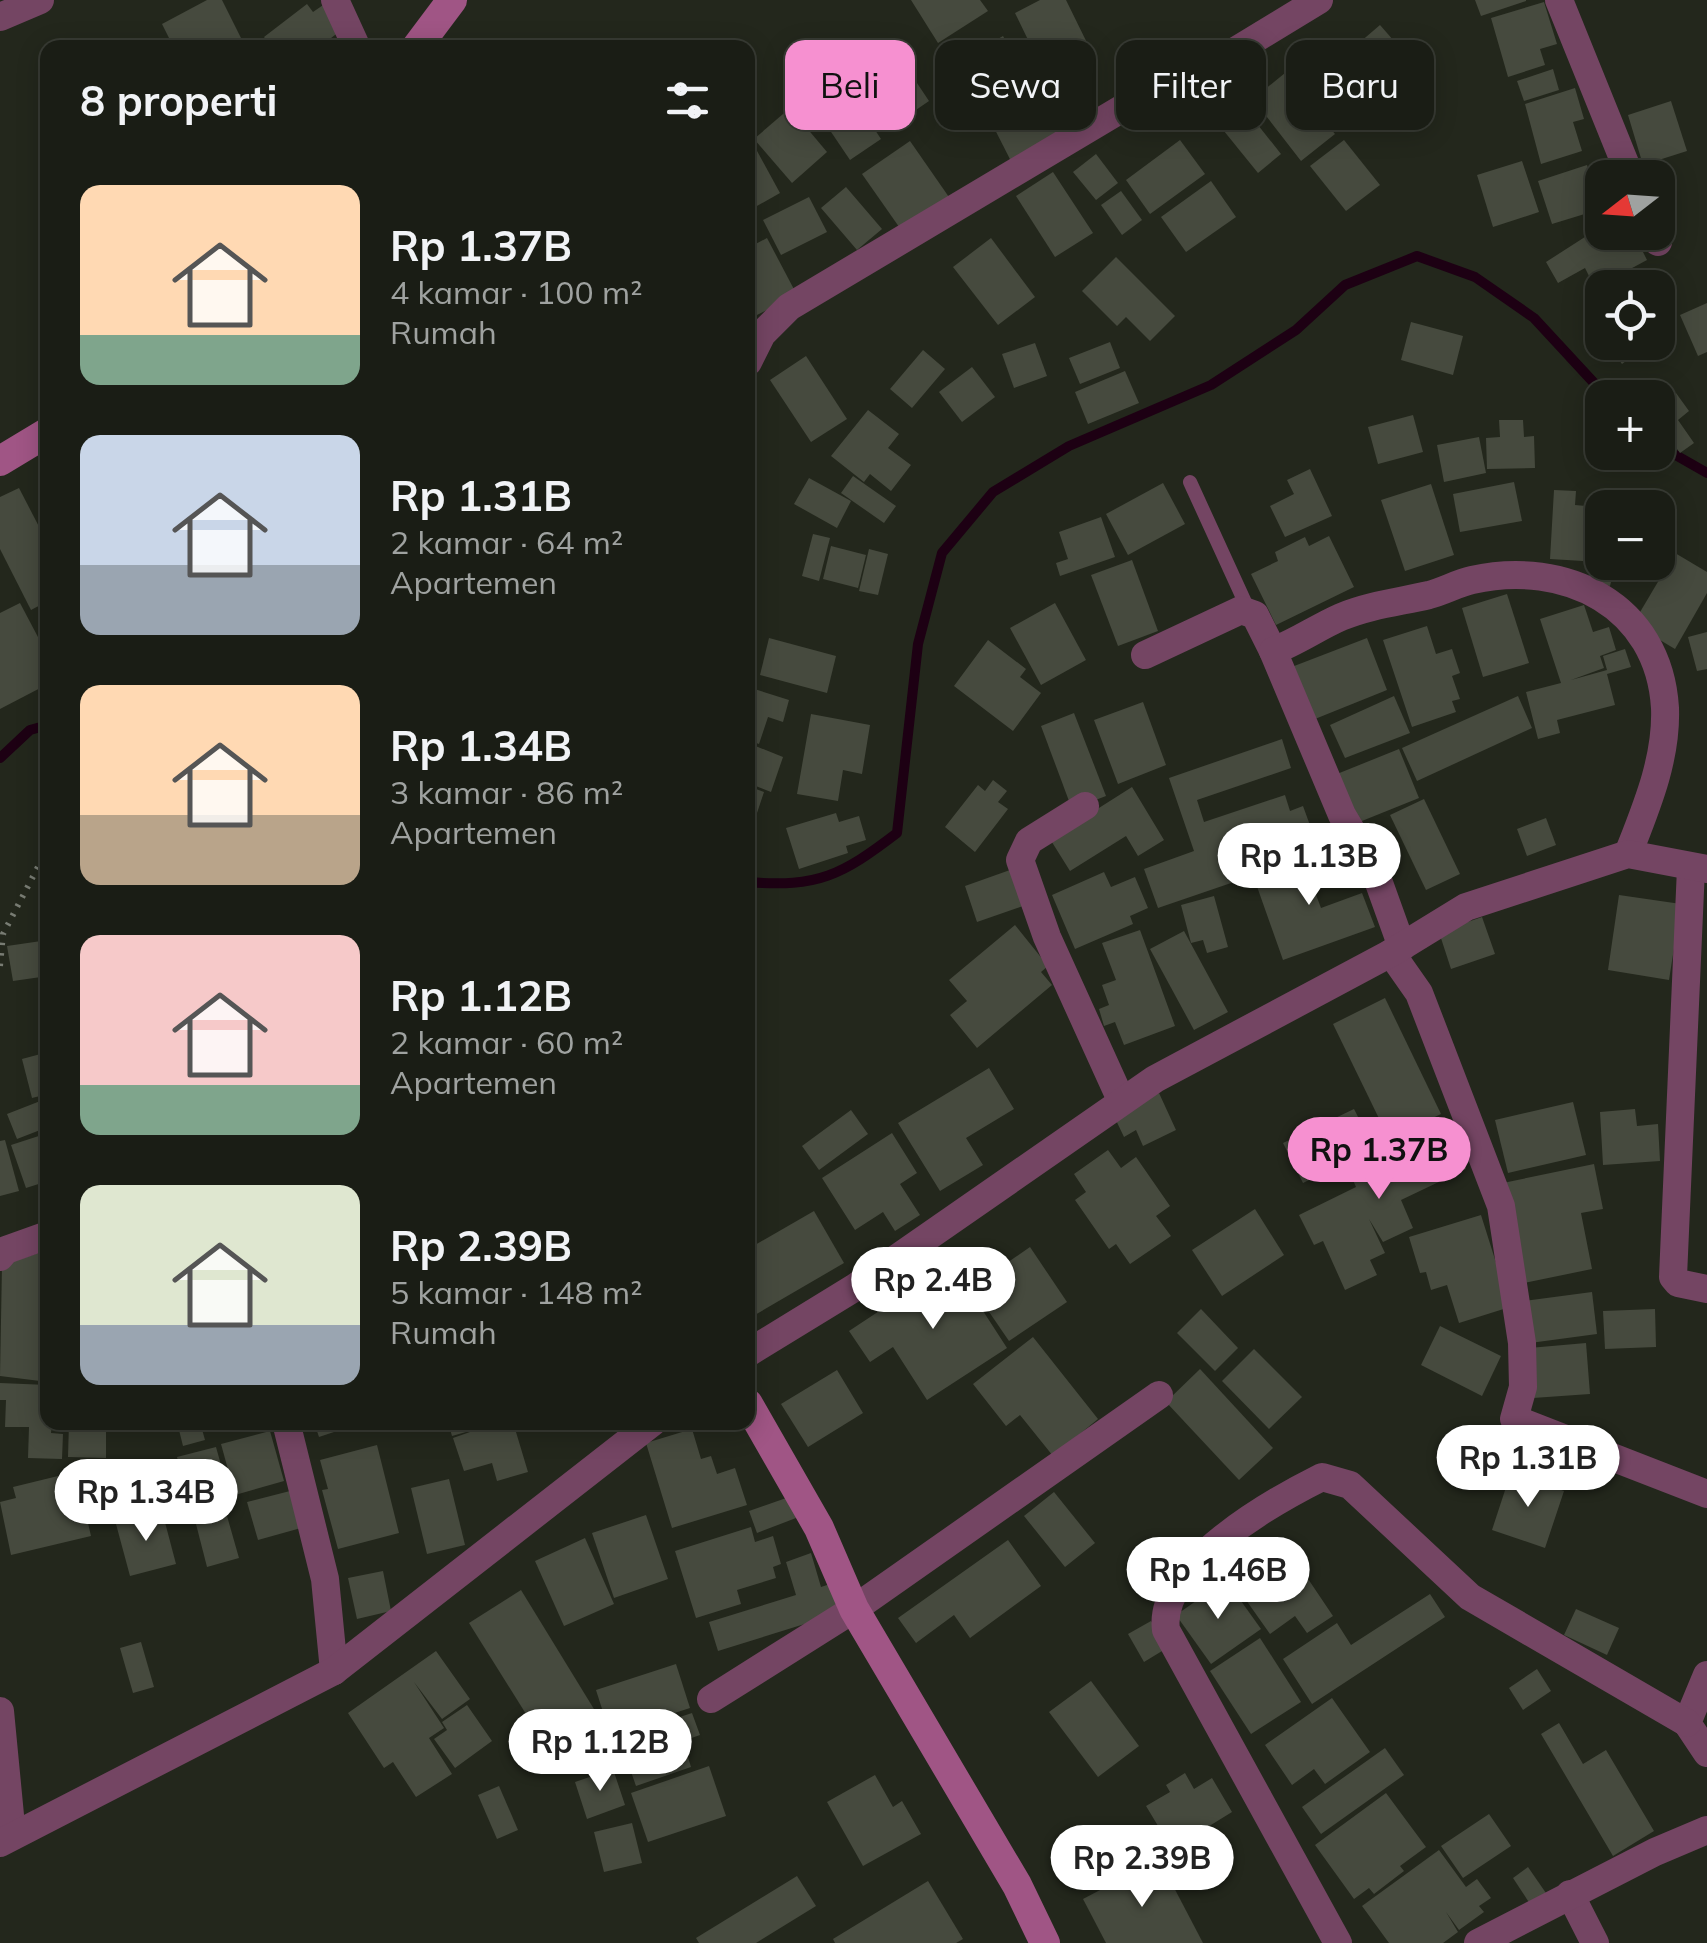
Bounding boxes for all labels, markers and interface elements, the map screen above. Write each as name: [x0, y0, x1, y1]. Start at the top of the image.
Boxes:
chip: Beli: [785, 40, 915, 130]
chip: Sewa: [935, 40, 1096, 130]
chip: Filter: [1116, 40, 1266, 130]
chip: Baru: [1286, 40, 1434, 130]
icon: filters: [660, 73, 715, 128]
text: 8 properti: [80, 74, 277, 127]
north arrow: [1585, 160, 1675, 250]
map controls: [1585, 160, 1675, 580]
text: Rp 1.37B: [390, 219, 572, 272]
icon: home: [160, 225, 280, 345]
button: locate: [1585, 270, 1675, 360]
text: 4 kamar · 100 m²: [390, 272, 642, 312]
text: Rumah: [390, 312, 497, 352]
button: +: [1585, 380, 1675, 470]
text: Rp 1.31B: [390, 469, 572, 522]
icon: home: [160, 475, 280, 595]
button: −: [1585, 490, 1675, 580]
text: 2 kamar · 64 m²: [390, 522, 623, 562]
text: Apartemen: [390, 562, 557, 602]
text: Rp 1.34B: [390, 719, 572, 772]
icon: home: [160, 725, 280, 845]
text: 3 kamar · 86 m²: [390, 772, 623, 812]
text: Apartemen: [390, 812, 557, 852]
pin: Rp 1.13B: [1206, 823, 1412, 908]
text: Rp 1.13B: [1240, 835, 1378, 875]
text: Rp 1.12B: [390, 969, 572, 1022]
icon: home: [160, 975, 280, 1095]
text: 2 kamar · 60 m²: [390, 1022, 623, 1062]
text: Apartemen: [390, 1062, 557, 1102]
pin: Rp 1.37B: [1276, 1117, 1482, 1202]
text: Rp 1.37B: [1310, 1129, 1448, 1169]
text: Rp 2.39B: [390, 1219, 572, 1272]
icon: home: [160, 1225, 280, 1345]
pin: Rp 2.4B: [841, 1247, 1025, 1332]
text: Rp 2.4B: [873, 1259, 993, 1299]
text: 5 kamar · 148 m²: [390, 1272, 642, 1312]
text: Rumah: [390, 1312, 497, 1352]
pin: Rp 1.31B: [1425, 1425, 1631, 1510]
text: Rp 1.31B: [1459, 1437, 1597, 1477]
pin: Rp 1.34B: [43, 1459, 249, 1544]
text: Rp 1.34B: [77, 1471, 215, 1511]
pin: Rp 1.46B: [1115, 1537, 1321, 1622]
text: Rp 1.46B: [1149, 1549, 1287, 1589]
pin: Rp 1.12B: [497, 1709, 703, 1794]
text: Rp 1.12B: [531, 1721, 669, 1761]
pin: Rp 2.39B: [1039, 1825, 1245, 1910]
text: Rp 2.39B: [1073, 1837, 1211, 1877]

